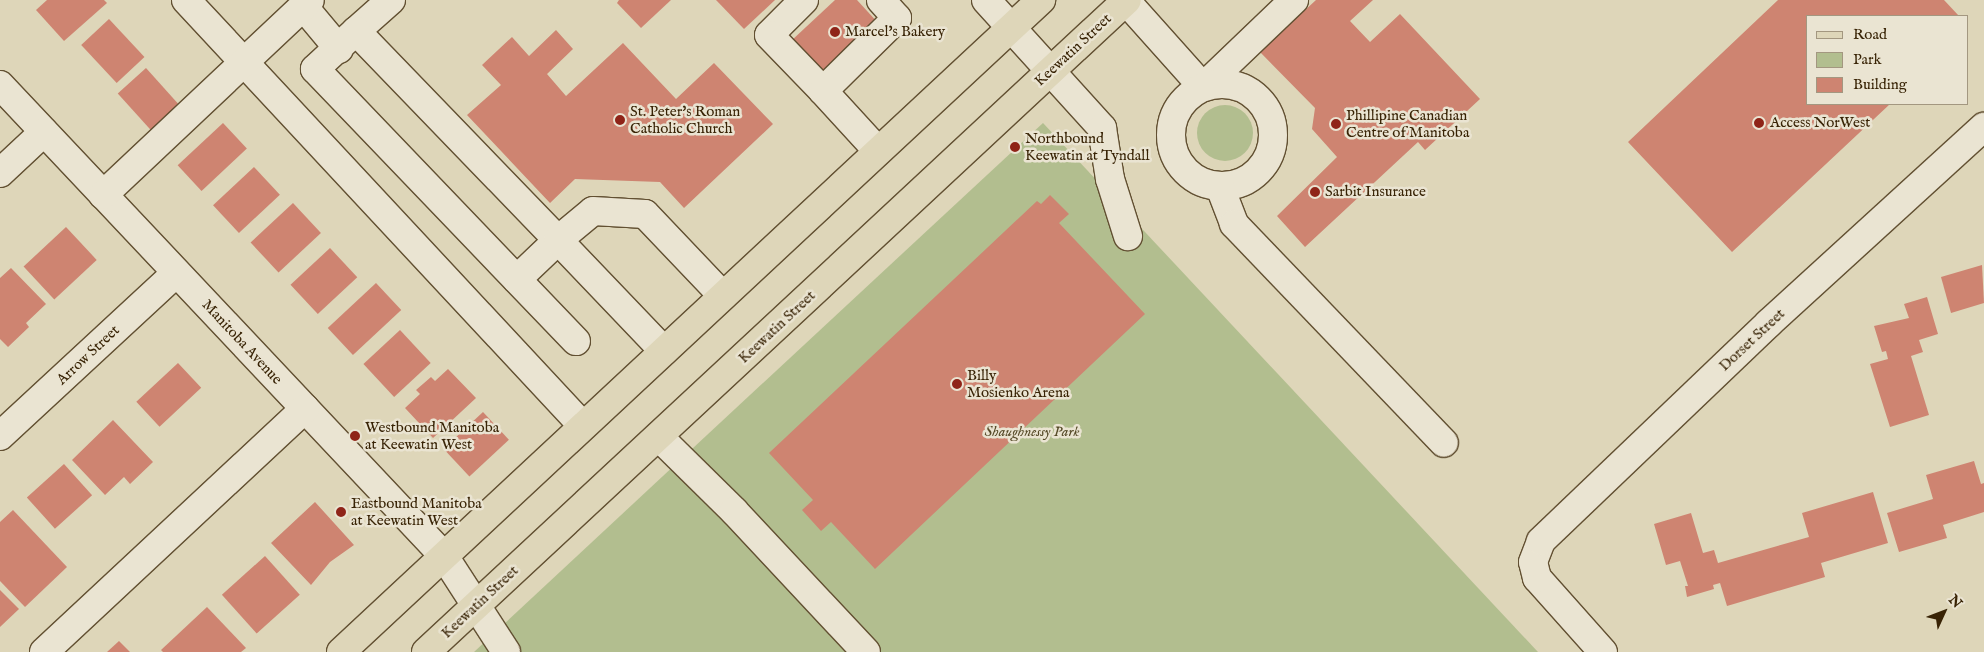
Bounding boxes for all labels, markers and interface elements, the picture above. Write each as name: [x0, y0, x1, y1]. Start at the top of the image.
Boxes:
street label: Keewatin Street: [1031, 10, 1115, 90]
legend: [1806, 15, 1969, 105]
place label: Marcel's Bakery: [845, 23, 945, 41]
text: Road: [1853, 25, 1887, 44]
marker: Marcel's Bakery: [829, 26, 841, 38]
text: Park: [1853, 50, 1882, 69]
text: Building: [1853, 75, 1907, 94]
place label: St. Peter's Roman Catholic Church: [630, 102, 740, 137]
place label: Phillipine Canadian Centre of Manitoba: [1346, 106, 1469, 141]
marker: St. Peter's Roman Catholic Church: [614, 114, 626, 126]
place label: Access NorWest: [1770, 114, 1870, 132]
marker: Access NorWest: [1752, 116, 1766, 130]
marker: Phillipine Canadian Centre of Manitoba: [1330, 118, 1342, 130]
place label: Northbound Keewatin at Tyndall: [1025, 129, 1150, 164]
marker: Northbound Keewatin at Tyndall: [1009, 141, 1021, 153]
place label: Sarbit Insurance: [1325, 183, 1426, 201]
marker: Sarbit Insurance: [1309, 186, 1321, 198]
street label: Keewatin Street: [735, 287, 819, 367]
street label: Manitoba Avenue: [198, 296, 286, 388]
street label: Dorset Street: [1715, 305, 1789, 375]
street label: Arrow Street: [53, 321, 123, 389]
place label: Billy Mosienko Arena: [967, 366, 1069, 401]
marker: Billy Mosienko Arena: [951, 378, 963, 390]
place label: Westbound Manitoba at Keewatin West: [365, 418, 499, 453]
park label: Shaughnessy Park: [985, 423, 1079, 441]
marker: Westbound Manitoba at Keewatin West: [349, 430, 361, 442]
place label: Eastbound Manitoba at Keewatin West: [351, 494, 482, 529]
marker: Eastbound Manitoba at Keewatin West: [335, 506, 347, 518]
street label: Keewatin Street: [438, 562, 522, 642]
north arrow: [1919, 587, 1969, 637]
text: N: [1944, 591, 1966, 612]

